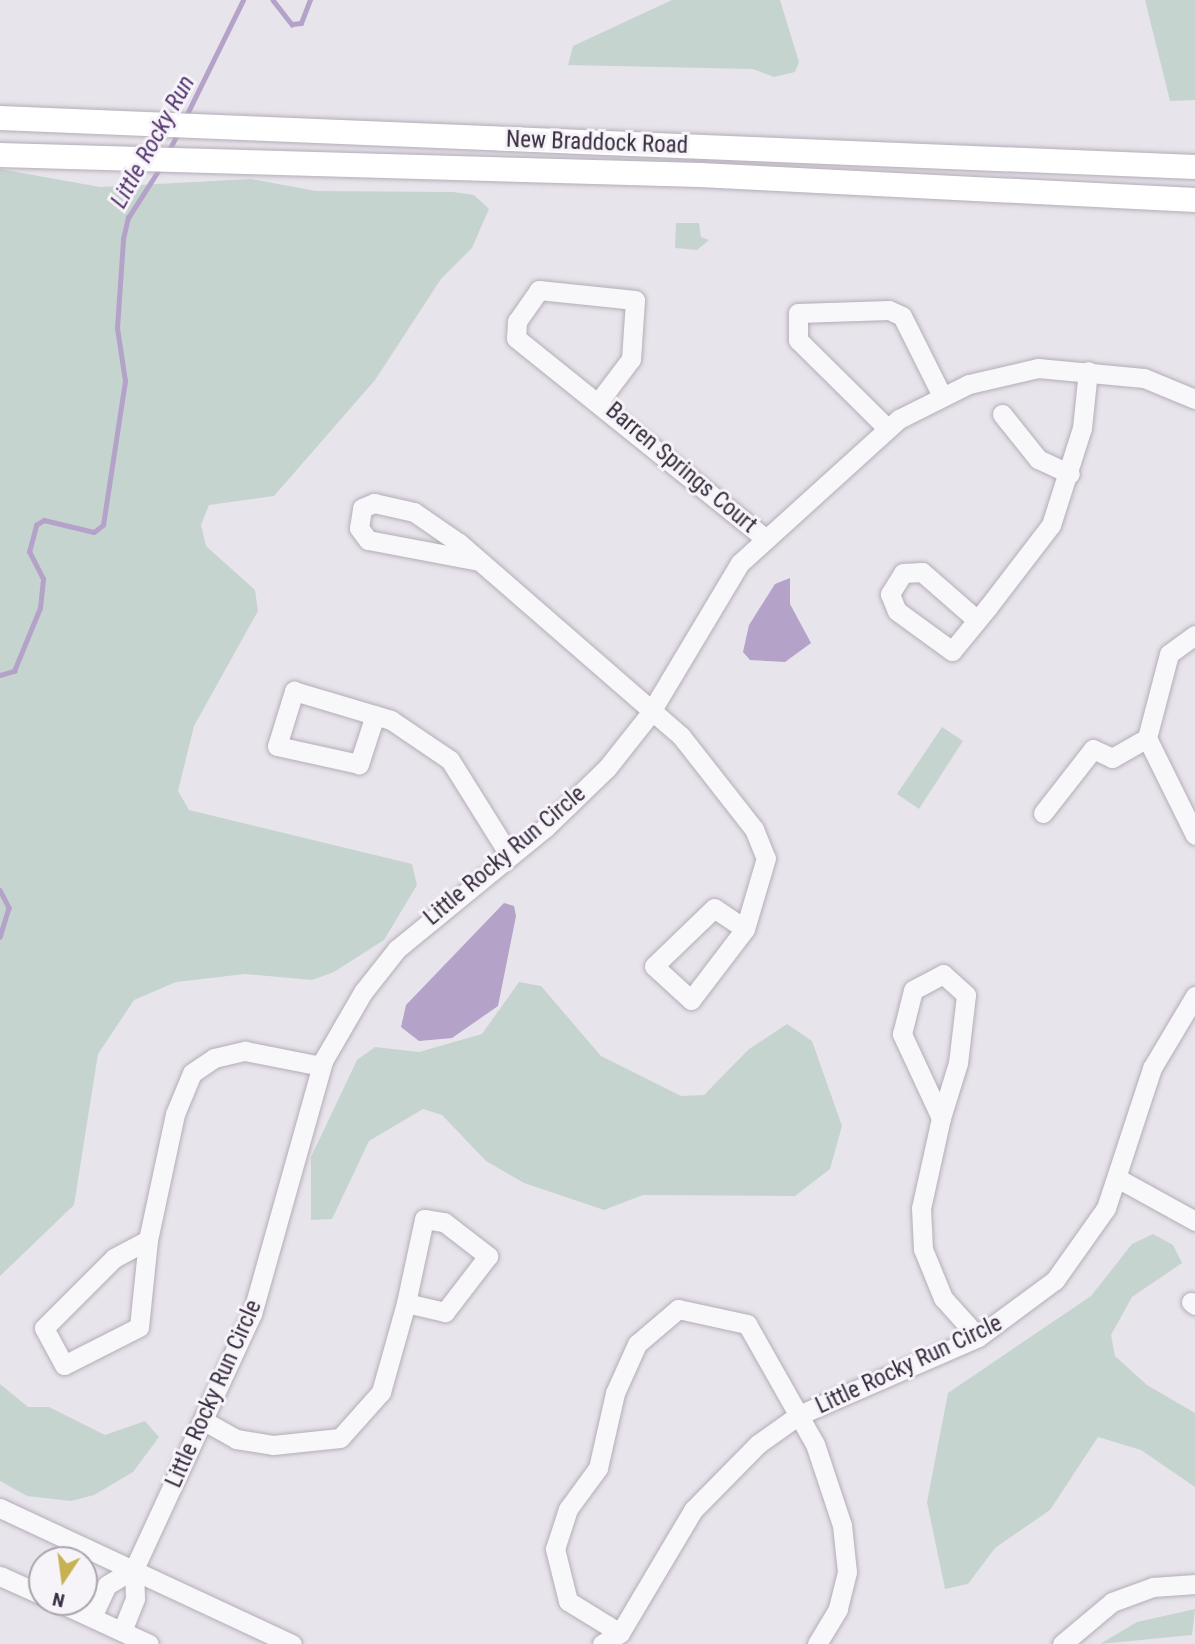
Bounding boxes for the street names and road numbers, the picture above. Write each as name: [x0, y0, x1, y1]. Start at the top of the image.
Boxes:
street label: New Braddock Road: [505, 126, 689, 160]
street label: Barren Springs Court: [600, 397, 762, 539]
street label: Little Rocky Run Circle: [419, 780, 591, 932]
street label: Little Rocky Run Circle: [160, 1296, 268, 1492]
street label: Little Rocky Run Circle: [811, 1310, 1007, 1420]

